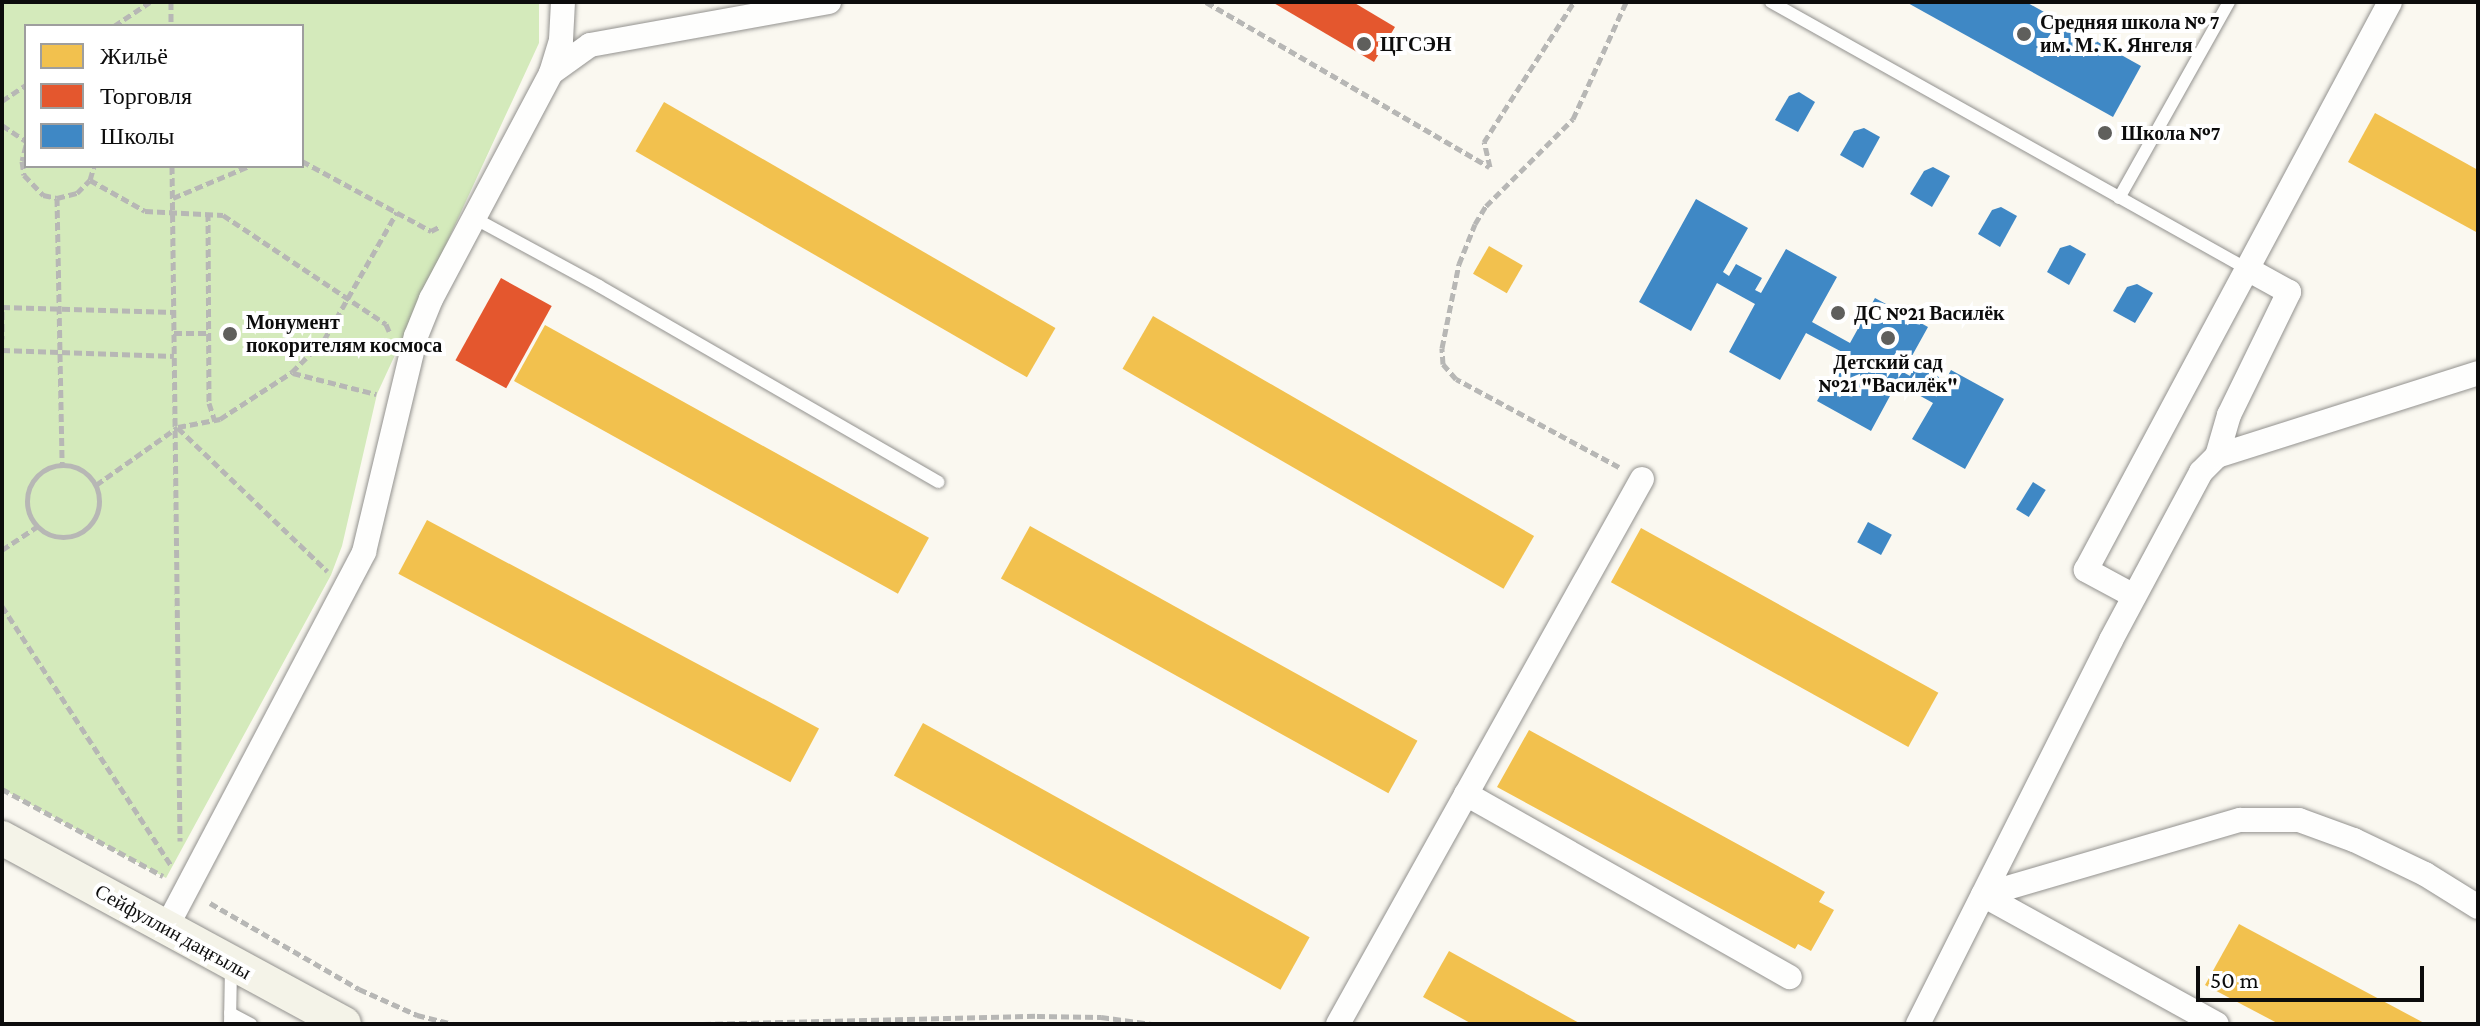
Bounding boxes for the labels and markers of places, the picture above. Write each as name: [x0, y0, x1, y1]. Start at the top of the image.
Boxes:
place label: Средняя школа № 7 им. М. К. Янгеля: [2040, 10, 2219, 57]
marker: Средняя школа № 7 им. М. К. Янгеля: [2015, 25, 2033, 43]
place label: ЦГСЭН: [1380, 32, 1452, 56]
marker: ЦГСЭН: [1355, 35, 1373, 53]
place label: Школа №7: [2121, 121, 2220, 145]
marker: Школа №7: [2096, 124, 2114, 142]
place label: ДС №21 Василёк: [1854, 301, 2005, 325]
marker: ДС №21 Василёк: [1829, 304, 1847, 322]
place label: Монумент покорителям космоса: [246, 310, 442, 357]
marker: Монумент покорителям космоса: [221, 325, 239, 343]
marker: Детский сад №21 "Василёк": [1879, 329, 1897, 347]
place label: Детский сад №21 "Василёк": [1818, 350, 1958, 397]

